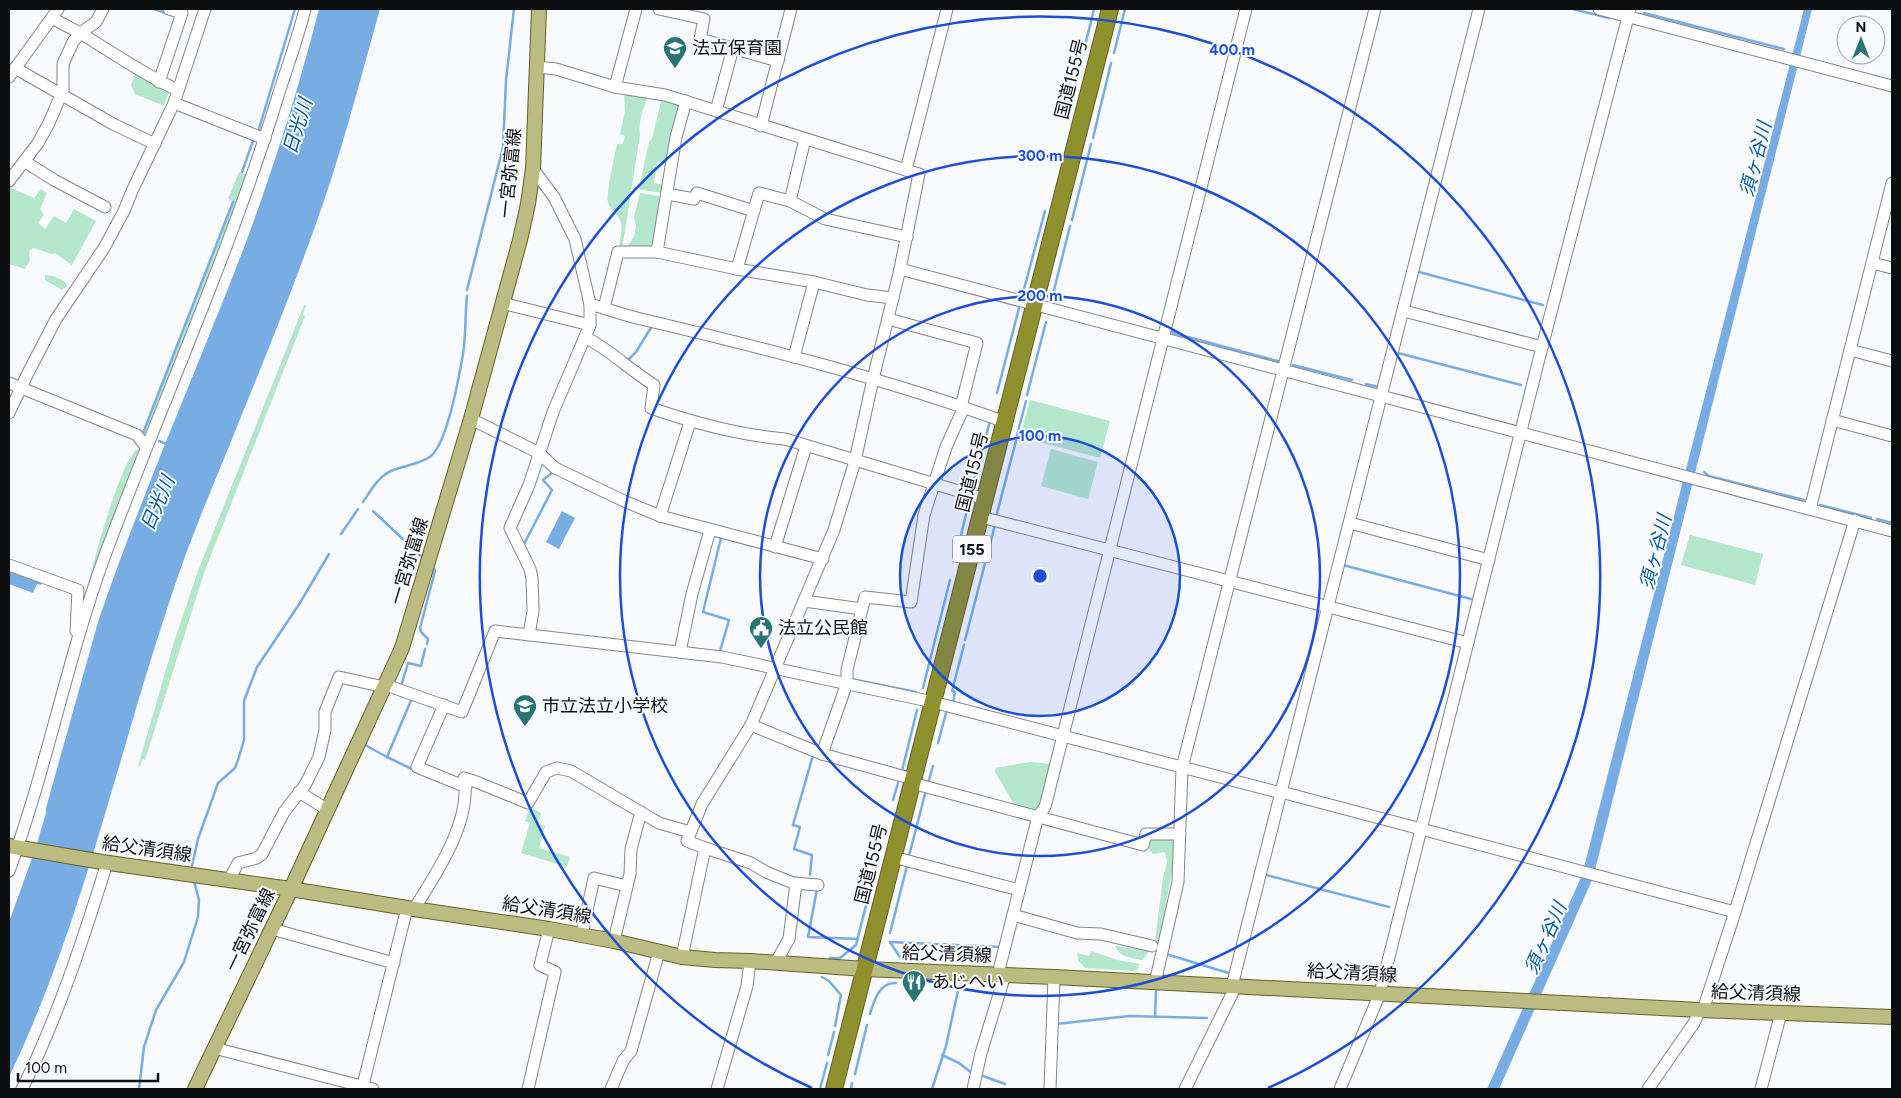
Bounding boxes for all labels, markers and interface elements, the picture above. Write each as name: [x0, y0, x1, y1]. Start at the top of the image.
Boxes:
north arrow: [1836, 15, 1886, 65]
text: N: [1856, 19, 1866, 36]
school or university icon: 法立保育園: [662, 35, 688, 69]
street label: 国道155号: [1050, 36, 1092, 122]
place label: 法立保育園: [692, 37, 782, 59]
text: 400 m: [1209, 41, 1255, 59]
water label: 日光川: [278, 94, 317, 157]
water label: 須ヶ谷川: [1735, 118, 1776, 199]
street label: 一宮弥富線: [494, 127, 526, 219]
text: 300 m: [1018, 147, 1062, 165]
text: 200 m: [1018, 287, 1062, 305]
text: 100 m: [1019, 427, 1061, 445]
street label: 国道155号: [951, 429, 993, 515]
water label: 日光川: [136, 471, 180, 534]
water label: 須ヶ谷川: [1635, 511, 1676, 592]
street label: 一宮弥富線: [385, 515, 433, 607]
road number: 155: [953, 536, 991, 562]
centre of rings: [1031, 567, 1049, 585]
public building icon: 法立公民館: [748, 615, 774, 649]
place label: 法立公民館: [778, 617, 868, 639]
school or university icon: 市立法立小学校: [512, 693, 538, 727]
place label: 市立法立小学校: [542, 695, 668, 717]
street label: 国道155号: [850, 821, 892, 907]
street label: 給父清須線: [101, 832, 193, 866]
street label: 一宮弥富線: [220, 885, 280, 975]
street label: 給父清須線: [501, 892, 593, 928]
water label: 須ヶ谷川: [1519, 897, 1572, 978]
street label: 給父清須線: [902, 941, 992, 967]
street label: 給父清須線: [1306, 960, 1398, 986]
restaurant icon: あじへい: [901, 969, 927, 1003]
place label: あじへい: [932, 971, 1004, 993]
street label: 給父清須線: [1711, 980, 1801, 1006]
scale bar: [18, 1050, 158, 1082]
text: 100 m: [25, 1059, 67, 1077]

